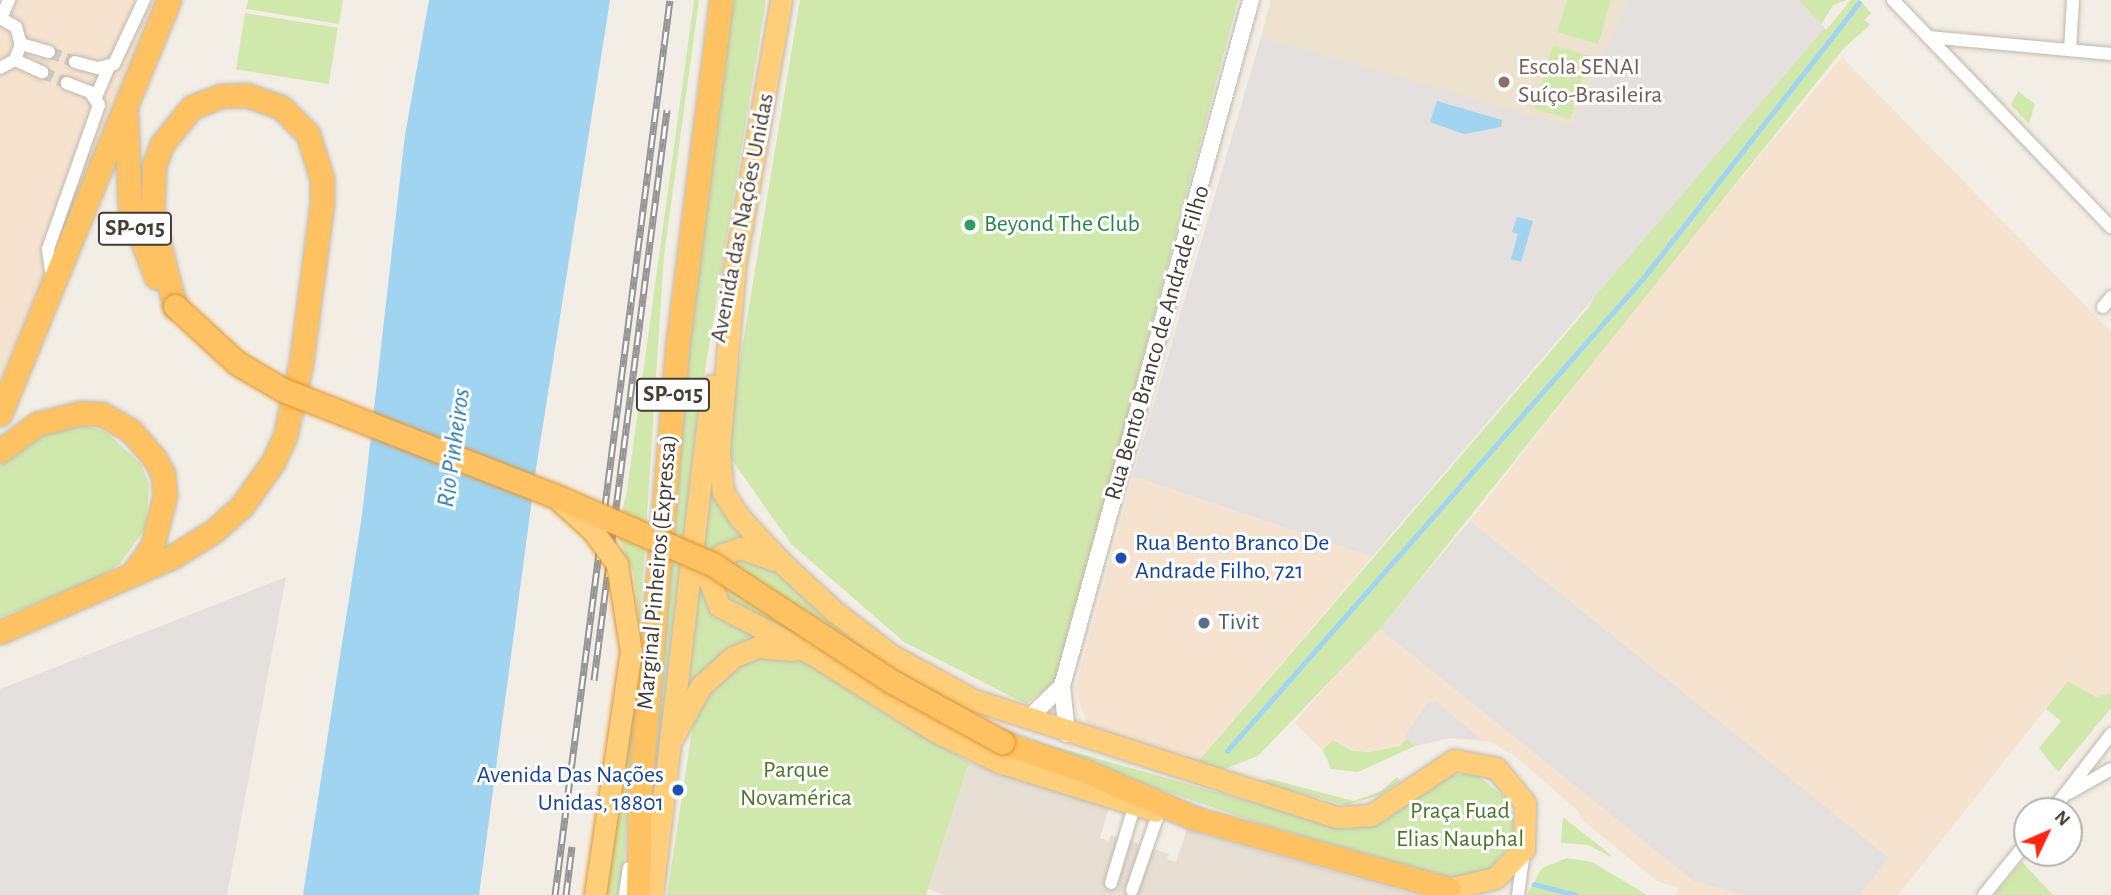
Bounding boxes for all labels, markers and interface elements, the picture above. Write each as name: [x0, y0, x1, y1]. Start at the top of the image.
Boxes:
place label: Escola SENAI Suíço-Brasileira: [1518, 54, 1662, 110]
marker: Escola SENAI Suíço-Brasileira: [1496, 74, 1512, 90]
street label: Avenida das Nações Unidas: [705, 91, 781, 345]
street label: Rua Bento Branco de Andrade Filho: [1099, 182, 1217, 504]
road number: SP-015: [96, 210, 174, 248]
place label: Beyond The Club: [984, 211, 1140, 239]
marker: Beyond The Club: [962, 217, 978, 233]
road number: SP-015: [634, 376, 712, 414]
water label: Rio Pinheiros: [430, 387, 478, 509]
street label: Marginal Pinheiros (Expressa): [632, 433, 684, 711]
place label: Rua Bento Branco De Andrade Filho, 721: [1135, 530, 1329, 586]
marker: Rua Bento Branco De Andrade Filho, 721: [1113, 550, 1129, 566]
place label: Tivit: [1218, 609, 1259, 637]
marker: Tivit: [1196, 615, 1212, 631]
park label: Parque Novamérica: [740, 757, 852, 813]
place label: Avenida Das Nações Unidas, 18801: [477, 762, 664, 818]
marker: Avenida Das Nações Unidas, 18801: [670, 782, 686, 798]
north arrow: [2013, 797, 2083, 867]
park label: Praça Fuad Elias Nauphal: [1396, 798, 1524, 854]
text: N: [2051, 807, 2073, 830]

